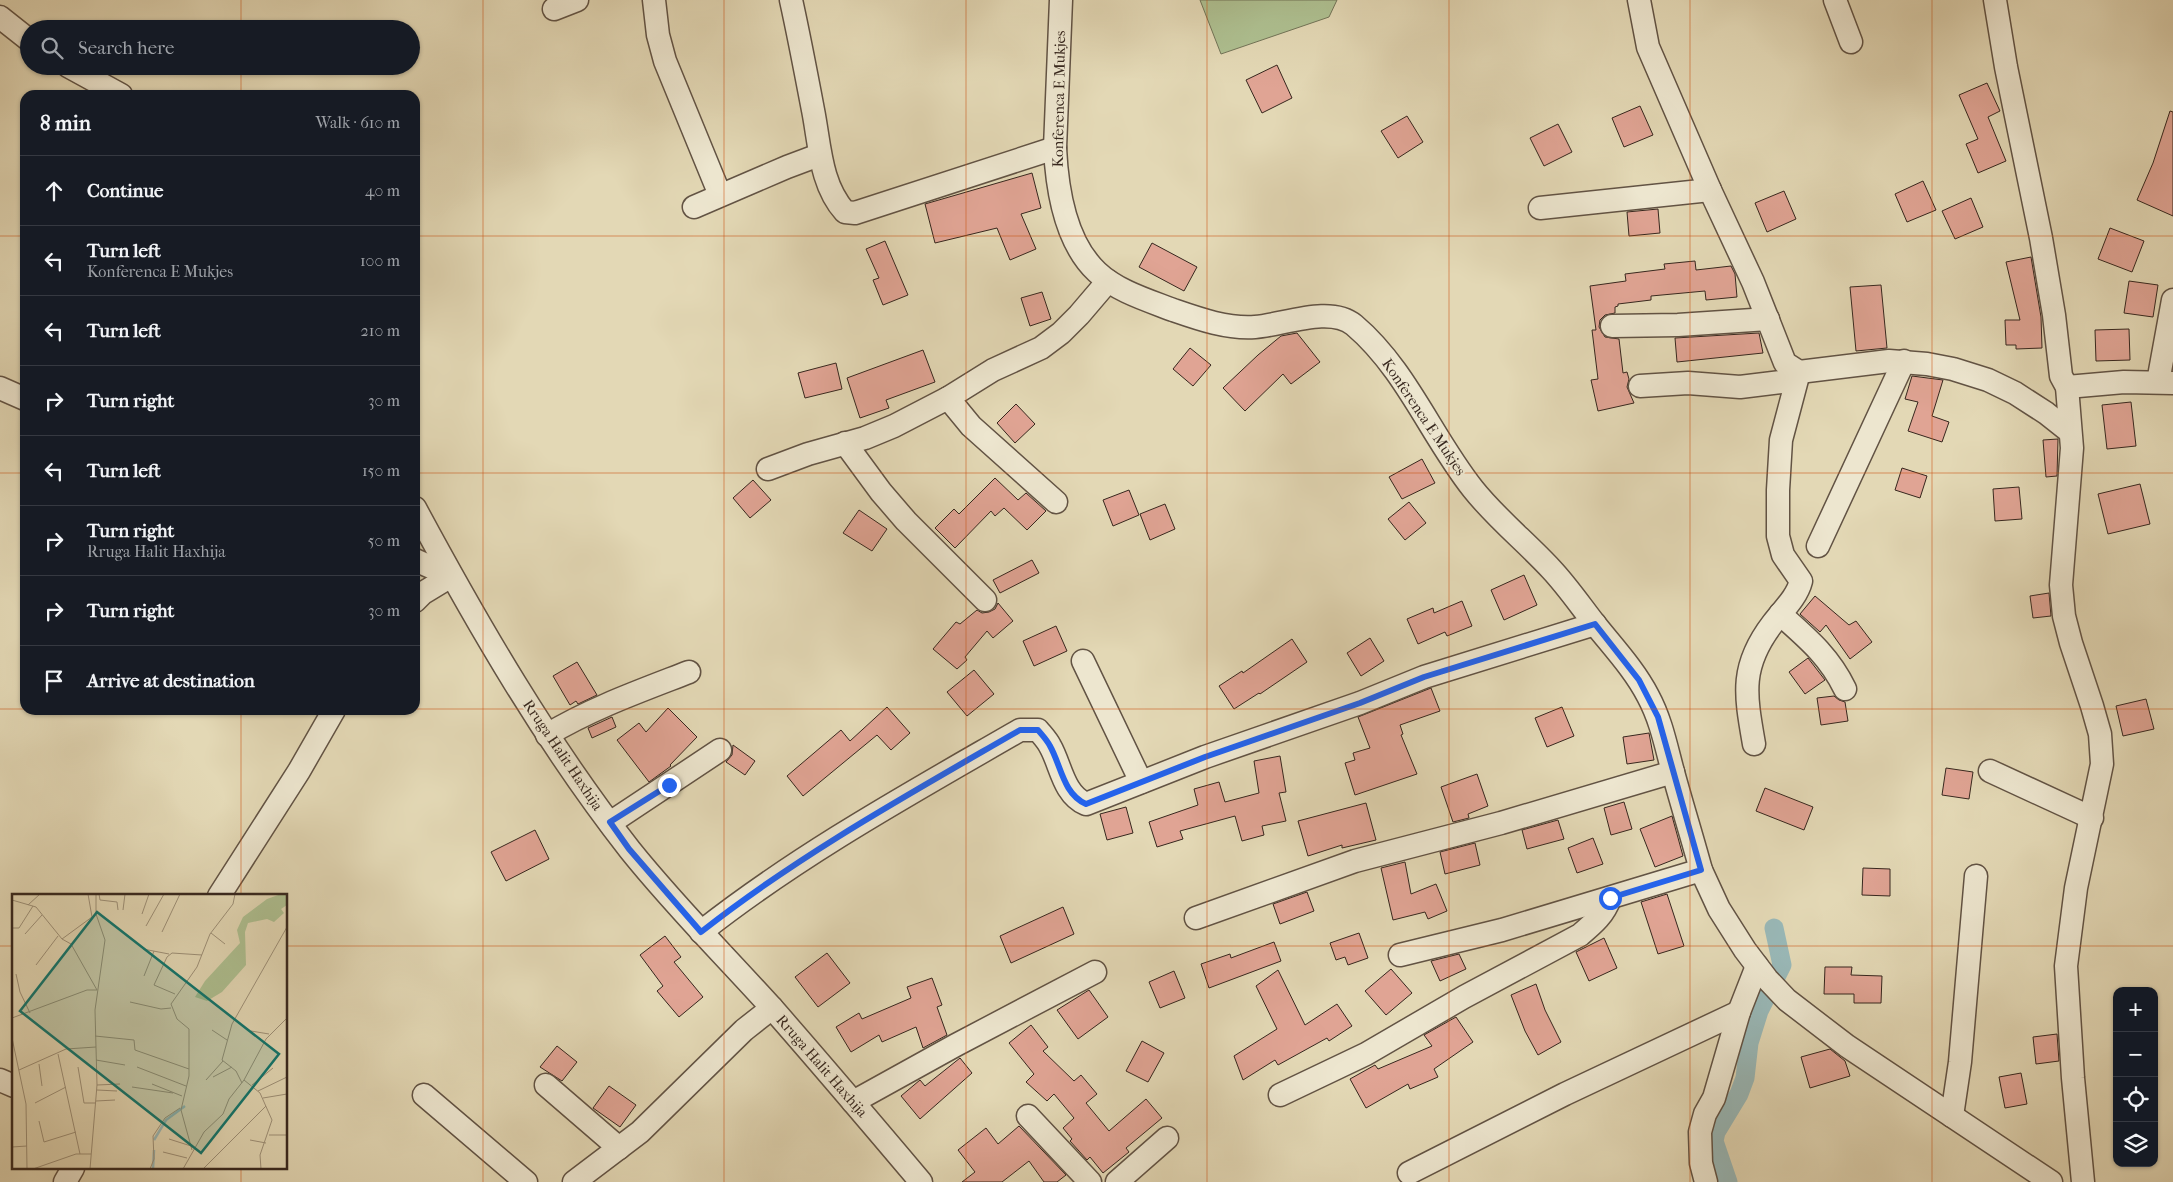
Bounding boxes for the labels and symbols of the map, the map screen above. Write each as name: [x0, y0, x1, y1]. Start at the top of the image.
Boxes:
street label: Konferenca E Mukjes: [1049, 30, 1069, 168]
street label: Konferenca E Mukjes: [1378, 355, 1470, 479]
street label: Rruga Halit Haxhija: [519, 696, 607, 815]
route end: [658, 774, 681, 797]
route start: [1599, 887, 1622, 910]
inset map: [12, 894, 288, 1170]
street label: Rruga Halit Haxhija: [773, 1011, 872, 1122]

